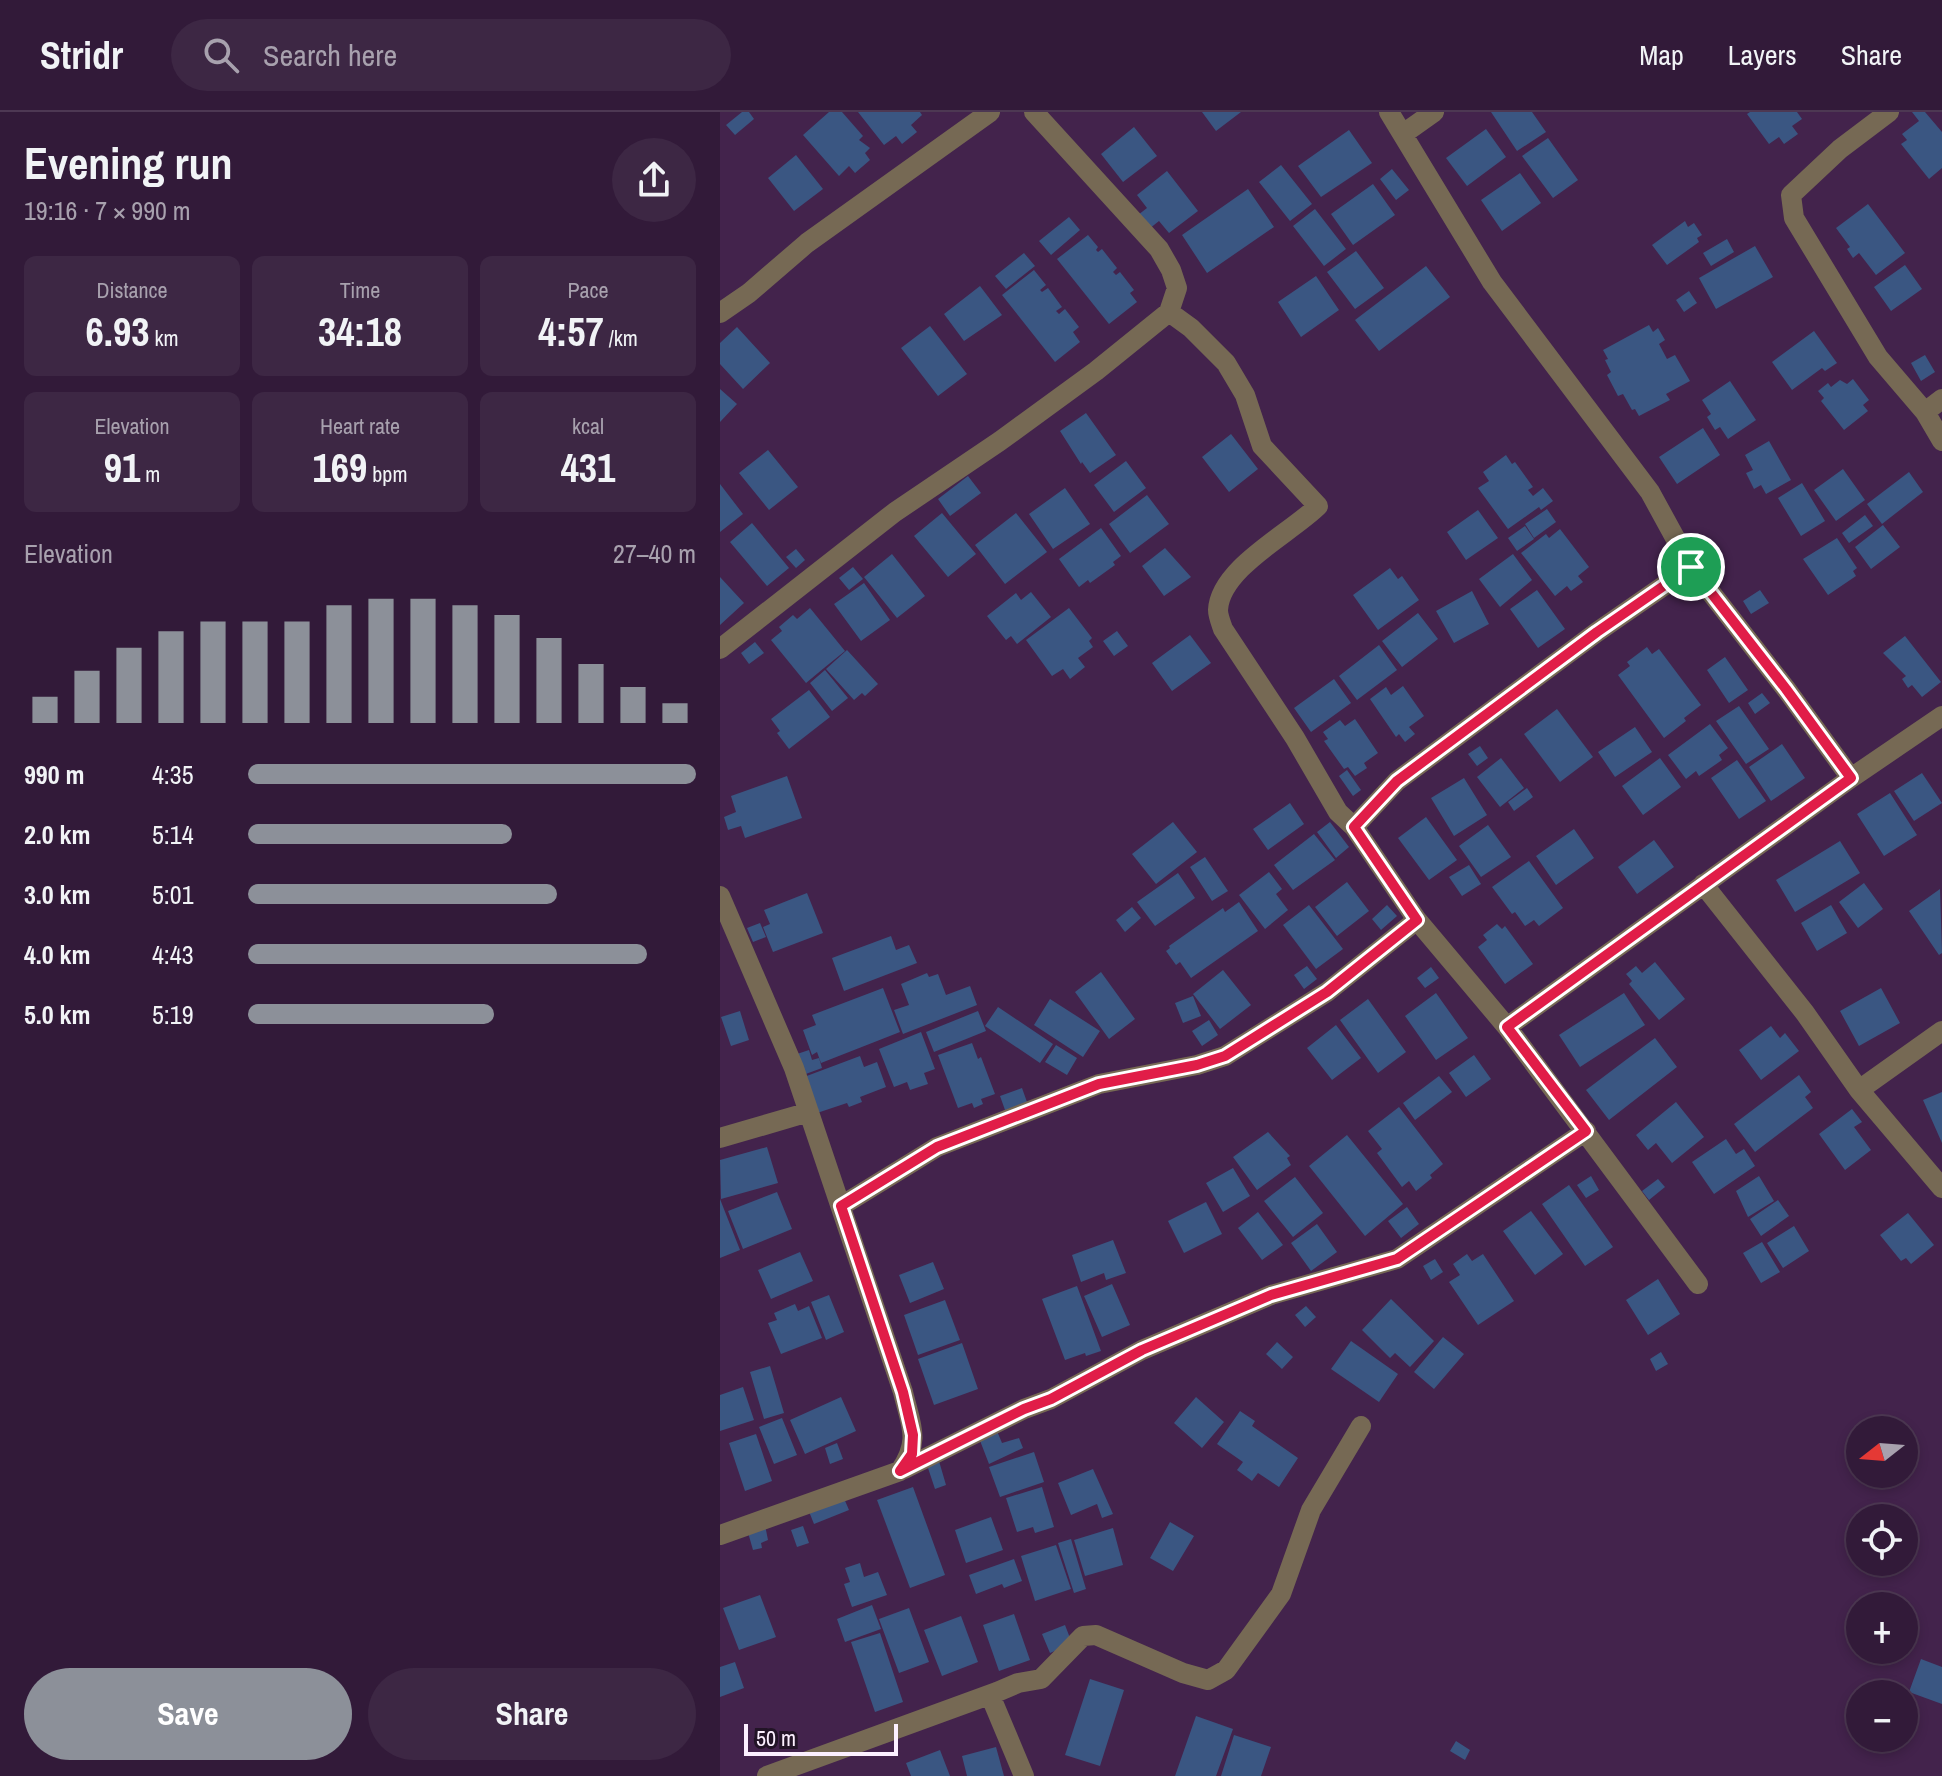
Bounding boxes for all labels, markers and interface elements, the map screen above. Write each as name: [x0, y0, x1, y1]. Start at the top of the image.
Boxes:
search box: [171, 19, 731, 91]
text: Stridr: [40, 30, 123, 81]
icon: search: [199, 33, 243, 77]
text: Search here: [263, 35, 397, 75]
text: Map: [1639, 36, 1684, 74]
text: Layers: [1728, 36, 1797, 74]
text: Share: [1841, 36, 1902, 74]
text: Evening run: [24, 133, 233, 193]
button: share: [612, 138, 696, 222]
text: 19:16 · 7 × 990 m: [24, 193, 191, 228]
text: Distance: [96, 275, 168, 305]
text: Time: [340, 275, 380, 305]
text: Pace: [567, 275, 609, 305]
text: 6.93: [86, 305, 149, 358]
text: 34:18: [318, 305, 402, 358]
text: 4:57: [538, 305, 604, 358]
text: km: [149, 323, 178, 353]
text: /km: [604, 323, 638, 353]
text: Elevation: [94, 411, 170, 441]
text: Heart rate: [320, 411, 400, 441]
text: kcal: [572, 411, 604, 441]
text: 91: [104, 441, 140, 494]
text: 169: [313, 441, 367, 494]
text: 431: [561, 441, 615, 494]
text: m: [140, 459, 160, 489]
text: bpm: [367, 459, 407, 489]
pin: [1657, 533, 1725, 601]
text: Elevation: [24, 536, 113, 571]
text: 27–40 m: [613, 536, 696, 571]
icon: arrive: [1669, 545, 1713, 589]
text: 990 m: [24, 757, 84, 792]
text: 4:35: [152, 757, 194, 792]
text: 2.0 km: [24, 817, 90, 852]
text: 5:14: [152, 817, 194, 852]
text: 3.0 km: [24, 877, 90, 912]
text: 5:01: [152, 877, 194, 912]
text: 4.0 km: [24, 937, 90, 972]
text: 4:43: [152, 937, 194, 972]
text: 5.0 km: [24, 997, 90, 1032]
text: 5:19: [152, 997, 194, 1032]
north arrow: [1846, 1416, 1918, 1488]
map controls: [1846, 1416, 1918, 1752]
button: locate: [1846, 1504, 1918, 1576]
button: +: [1846, 1592, 1918, 1664]
button: Save: [24, 1668, 352, 1760]
button: Share: [368, 1668, 696, 1760]
button: −: [1846, 1680, 1918, 1752]
scale bar: [744, 1720, 898, 1756]
text: 50 m: [756, 1723, 796, 1753]

